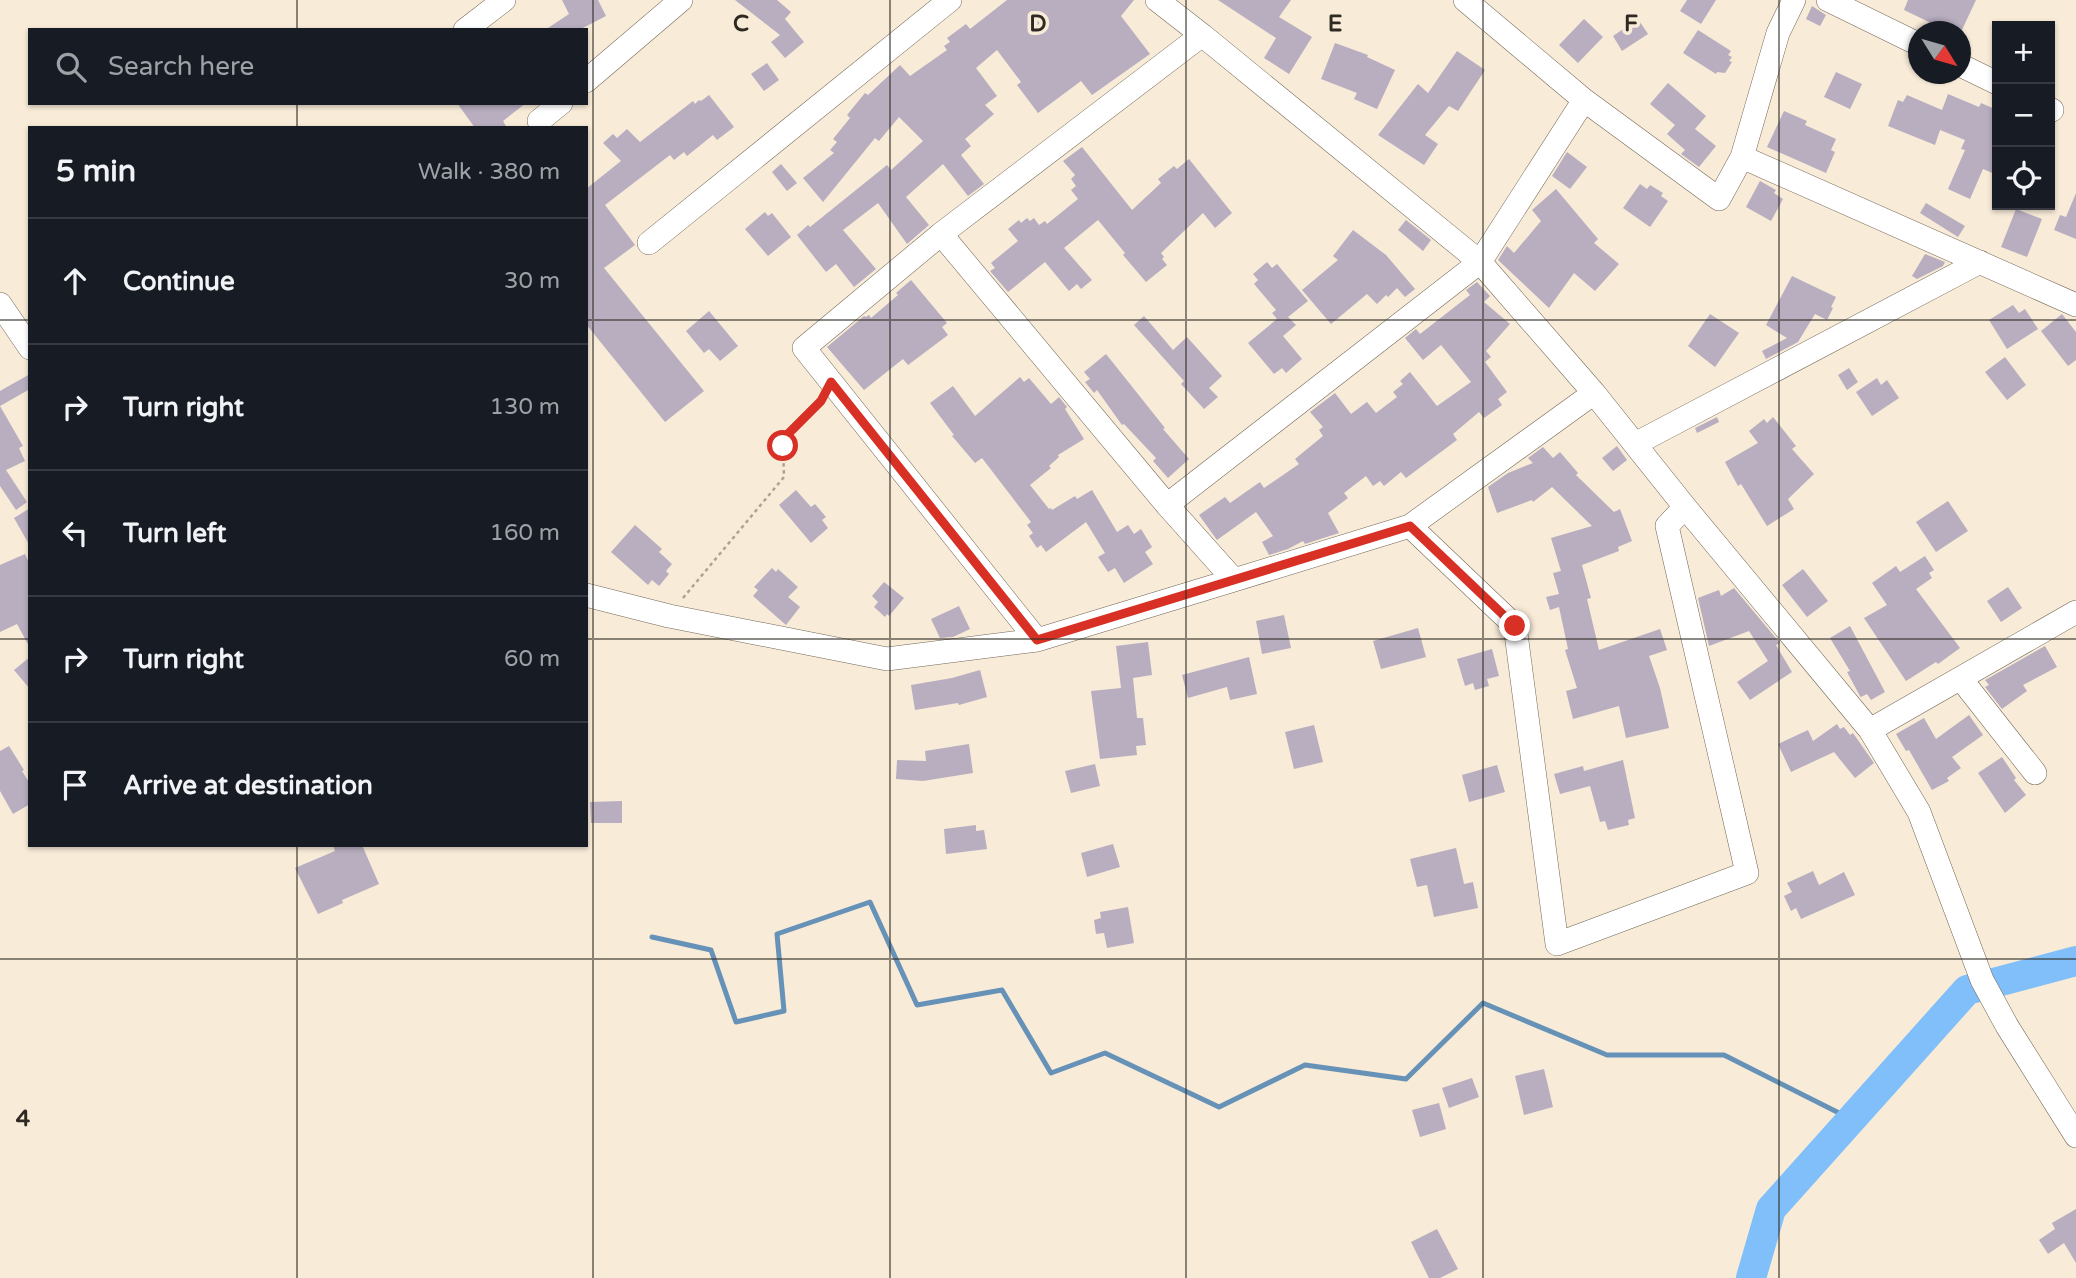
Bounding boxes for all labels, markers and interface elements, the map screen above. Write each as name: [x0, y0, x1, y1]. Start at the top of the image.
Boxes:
text: C: [733, 10, 749, 38]
text: D: [1029, 10, 1047, 38]
text: E: [1328, 10, 1342, 38]
text: F: [1624, 10, 1638, 38]
north arrow: [1908, 21, 1971, 84]
map controls: [1992, 21, 2055, 210]
button: +: [1992, 21, 2055, 84]
search box: [28, 28, 588, 105]
icon: search: [52, 48, 90, 86]
text: Search here: [108, 51, 254, 82]
button: −: [1992, 84, 2055, 147]
button: locate: [1992, 147, 2055, 210]
text: 5 min: [56, 153, 136, 190]
text: Walk · 380 m: [418, 158, 560, 186]
icon: ahead: [56, 262, 94, 300]
text: Continue: [123, 266, 235, 297]
text: 30 m: [504, 267, 560, 295]
icon: right: [56, 388, 94, 426]
text: Turn right: [123, 392, 244, 423]
text: 130 m: [490, 393, 560, 421]
route start: [767, 430, 798, 461]
icon: left: [56, 514, 94, 552]
text: Turn left: [123, 518, 226, 549]
text: 160 m: [490, 519, 560, 547]
route end: [1499, 610, 1530, 641]
icon: right: [56, 640, 94, 678]
text: Turn right: [123, 644, 244, 675]
text: 60 m: [504, 645, 560, 673]
icon: arrive: [56, 766, 94, 804]
text: Arrive at destination: [123, 770, 373, 801]
text: 4: [16, 1105, 31, 1133]

